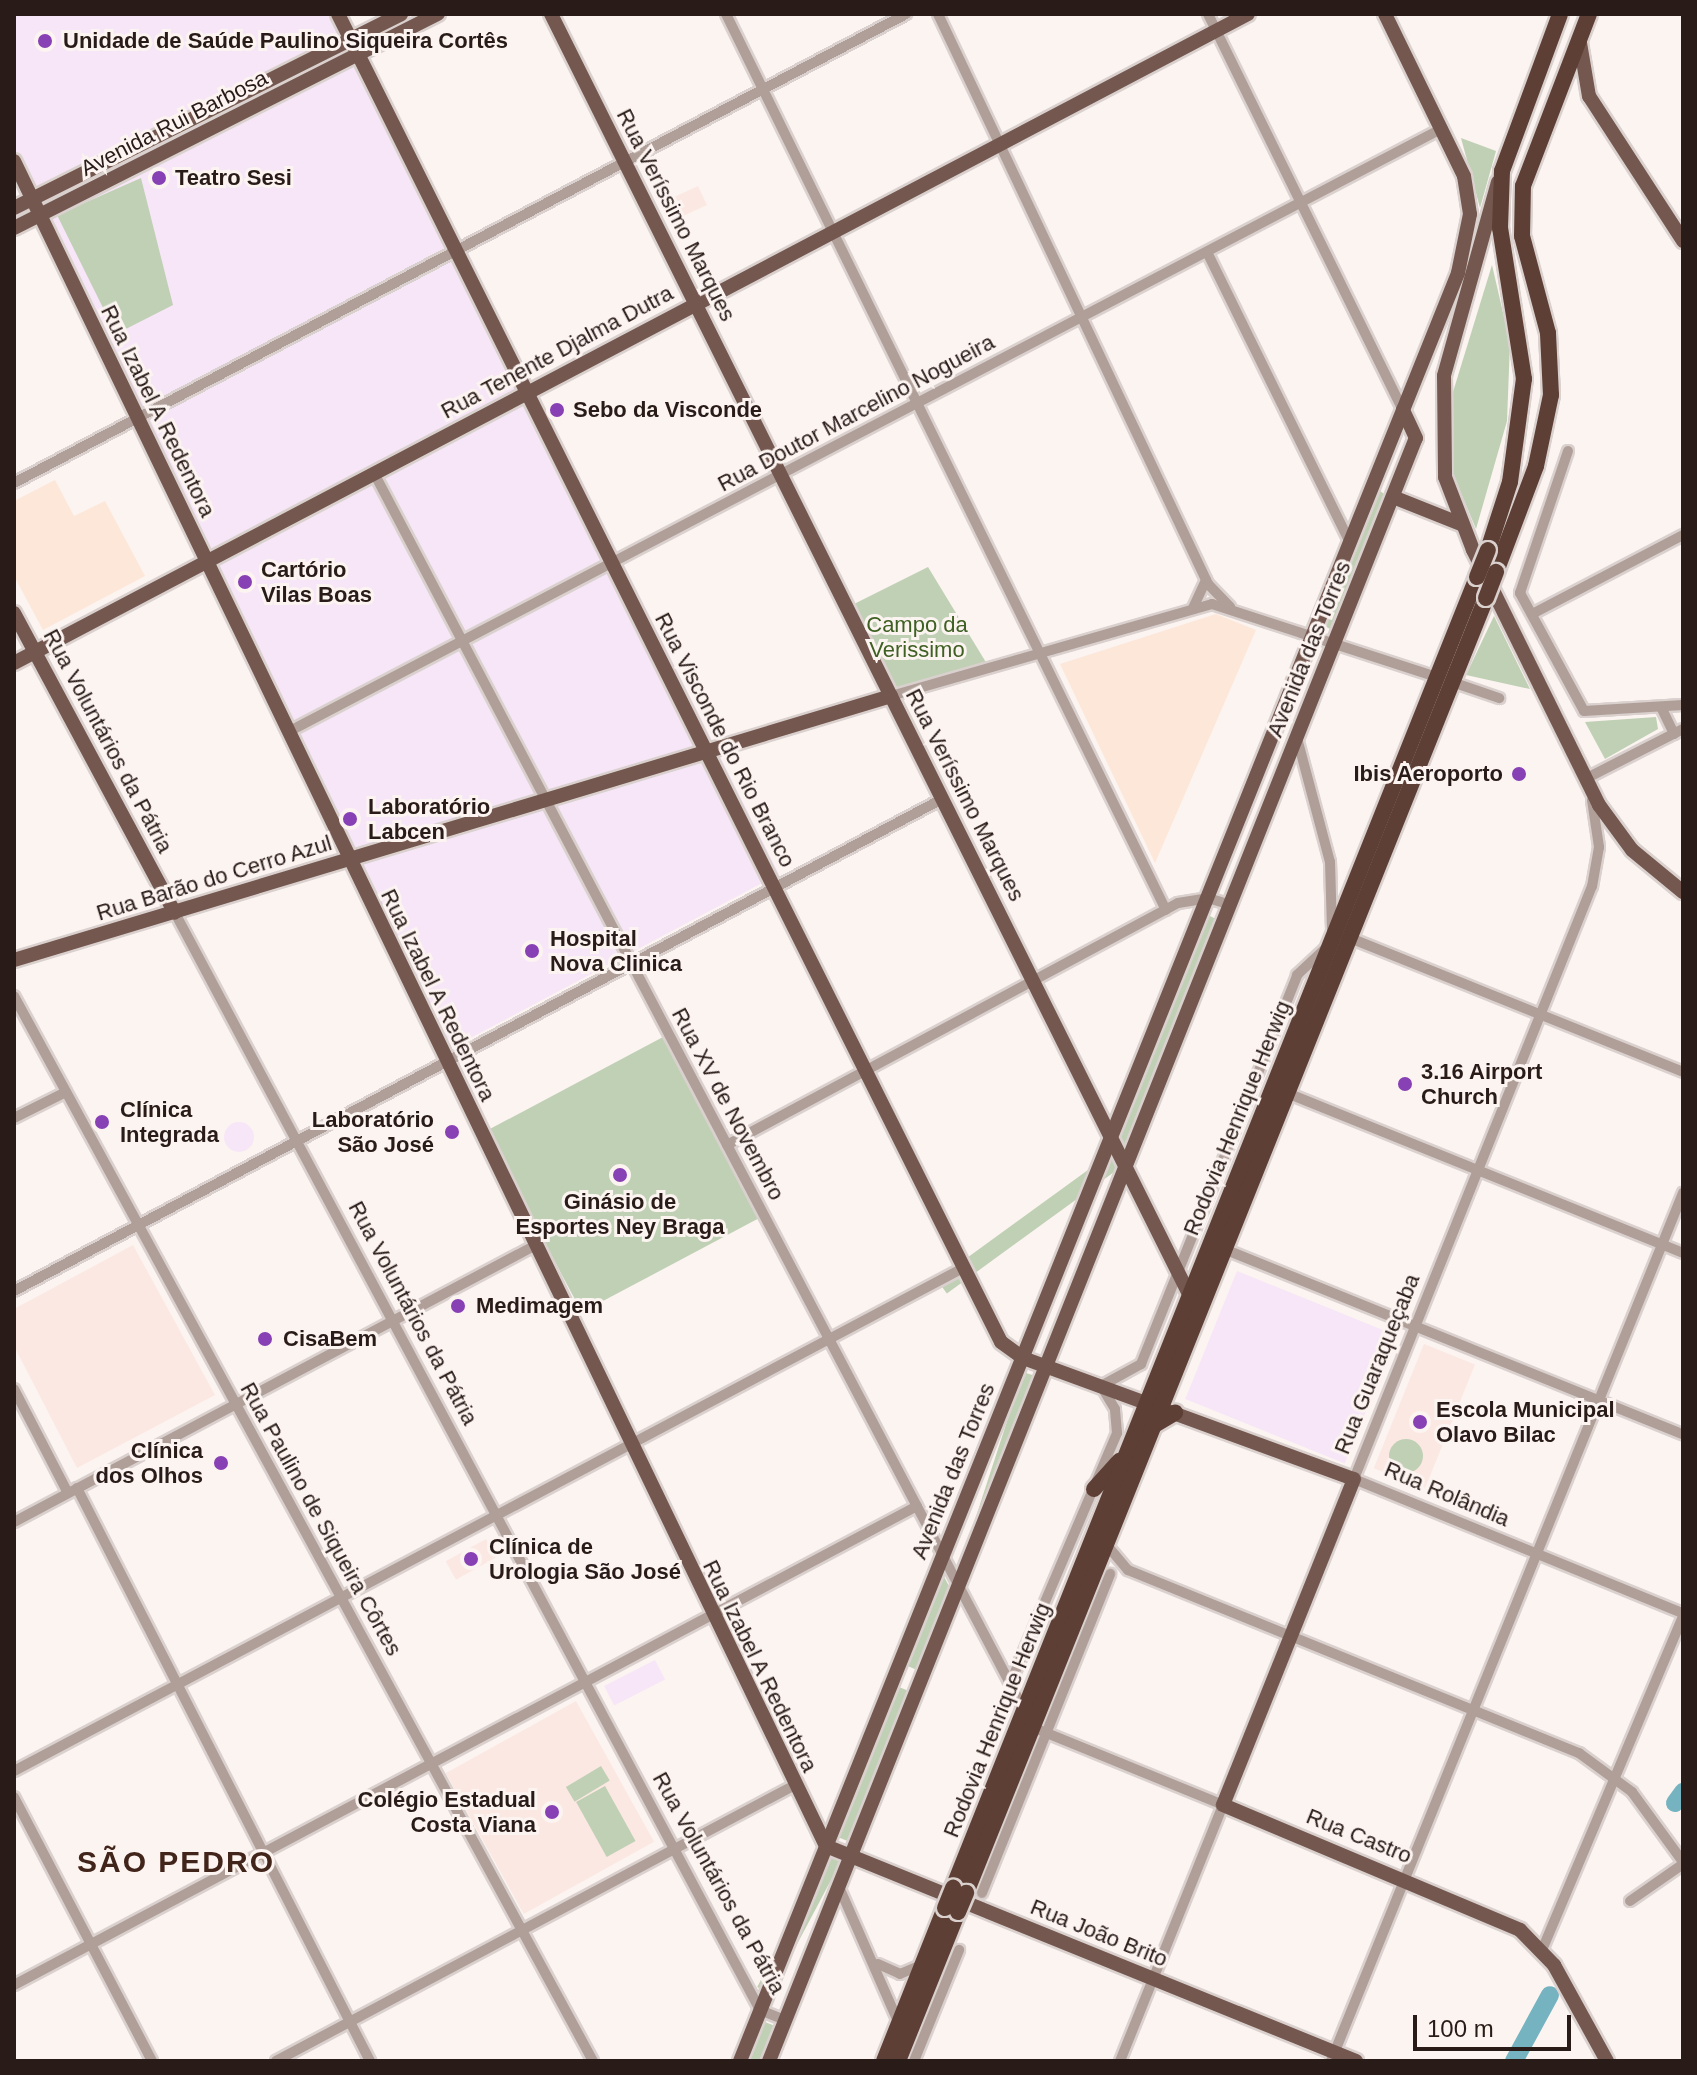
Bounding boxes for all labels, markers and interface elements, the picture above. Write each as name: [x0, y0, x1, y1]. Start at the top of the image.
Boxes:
place label: Unidade de Saúde Paulino Siqueira Cortês: [63, 28, 508, 54]
marker: Unidade de Saúde Paulino Siqueira Cortês: [34, 30, 56, 52]
street label: Avenida Rui Barbosa: [76, 64, 272, 182]
street label: Rua Veríssimo Marques: [611, 104, 741, 326]
place label: Teatro Sesi: [175, 165, 292, 191]
marker: Teatro Sesi: [150, 169, 168, 187]
street label: Rua Tenente Djalma Dutra: [436, 279, 678, 425]
street label: Rua Izabel A Redentora: [95, 300, 221, 522]
street label: Rua Doutor Marcelino Nogueira: [713, 329, 999, 497]
place label: Sebo da Visconde: [573, 397, 762, 423]
marker: Sebo da Visconde: [548, 401, 566, 419]
place label: Cartório Vilas Boas: [261, 556, 372, 608]
street label: Avenida das Torres: [1262, 557, 1356, 741]
marker: Cartório Vilas Boas: [236, 573, 254, 591]
street label: Rua Visconde do Rio Branco: [649, 608, 801, 872]
park label: Campo da Verissimo: [866, 611, 968, 662]
street label: Rua Voluntários da Pátria: [38, 625, 178, 857]
street label: Rua Veríssimo Marques: [900, 684, 1030, 906]
place label: Ibis Aeroporto: [1353, 761, 1503, 787]
marker: Ibis Aeroporto: [1510, 765, 1528, 783]
place label: Laboratório Labcen: [368, 793, 490, 844]
marker: Laboratório Labcen: [339, 808, 361, 830]
street label: Rua Barão do Cerro Azul: [93, 829, 335, 927]
street label: Rua Izabel A Redentora: [375, 884, 501, 1106]
place label: Hospital Nova Clinica: [550, 925, 682, 976]
marker: Hospital Nova Clinica: [521, 940, 543, 962]
street label: Rodovia Henrique Herwig: [1178, 997, 1296, 1239]
street label: Rua XV de Novembro: [666, 1003, 790, 1205]
place label: 3.16 Airport Church: [1421, 1058, 1543, 1110]
marker: 3.16 Airport Church: [1396, 1075, 1414, 1093]
place label: Clínica Integrada: [120, 1096, 219, 1148]
place label: Laboratório São José: [312, 1106, 434, 1158]
marker: Clínica Integrada: [91, 1111, 113, 1133]
marker: Laboratório São José: [441, 1121, 463, 1143]
marker: Ginásio de Esportes Ney Braga: [611, 1166, 629, 1184]
place label: Ginásio de Esportes Ney Braga: [515, 1188, 725, 1240]
street label: Rua Voluntários da Pátria: [343, 1197, 483, 1429]
street label: Rua Guaraqueçaba: [1329, 1270, 1425, 1458]
place label: Medimagem: [476, 1293, 603, 1319]
marker: Medimagem: [447, 1295, 469, 1317]
place label: CisaBem: [283, 1326, 377, 1352]
marker: CisaBem: [254, 1328, 276, 1350]
street label: Rua Paulino de Siqueira Côrtes: [235, 1378, 407, 1660]
street label: Avenida das Torres: [906, 1379, 1000, 1563]
place label: Escola Municipal Olavo Bilac: [1436, 1396, 1614, 1448]
marker: Escola Municipal Olavo Bilac: [1411, 1413, 1429, 1431]
place label: Clínica dos Olhos: [95, 1437, 203, 1488]
marker: Clínica dos Olhos: [210, 1452, 232, 1474]
street label: Rua Rolândia: [1380, 1456, 1514, 1532]
place label: Clínica de Urologia São José: [489, 1533, 681, 1584]
marker: Clínica de Urologia São José: [460, 1548, 482, 1570]
street label: Rua Izabel A Redentora: [697, 1555, 823, 1777]
street label: Rodovia Henrique Herwig: [938, 1599, 1056, 1841]
street label: Rua Voluntários da Pátria: [647, 1767, 791, 1999]
place label: Colégio Estadual Costa Viana: [358, 1786, 536, 1838]
marker: Colégio Estadual Costa Viana: [543, 1803, 561, 1821]
street label: Rua Castro: [1302, 1803, 1416, 1869]
district label: SÃO PEDRO: [77, 1844, 275, 1880]
street label: Rua João Brito: [1027, 1894, 1171, 1972]
scale bar: [1417, 1999, 1575, 2049]
text: 100 m: [1427, 2015, 1494, 2042]

